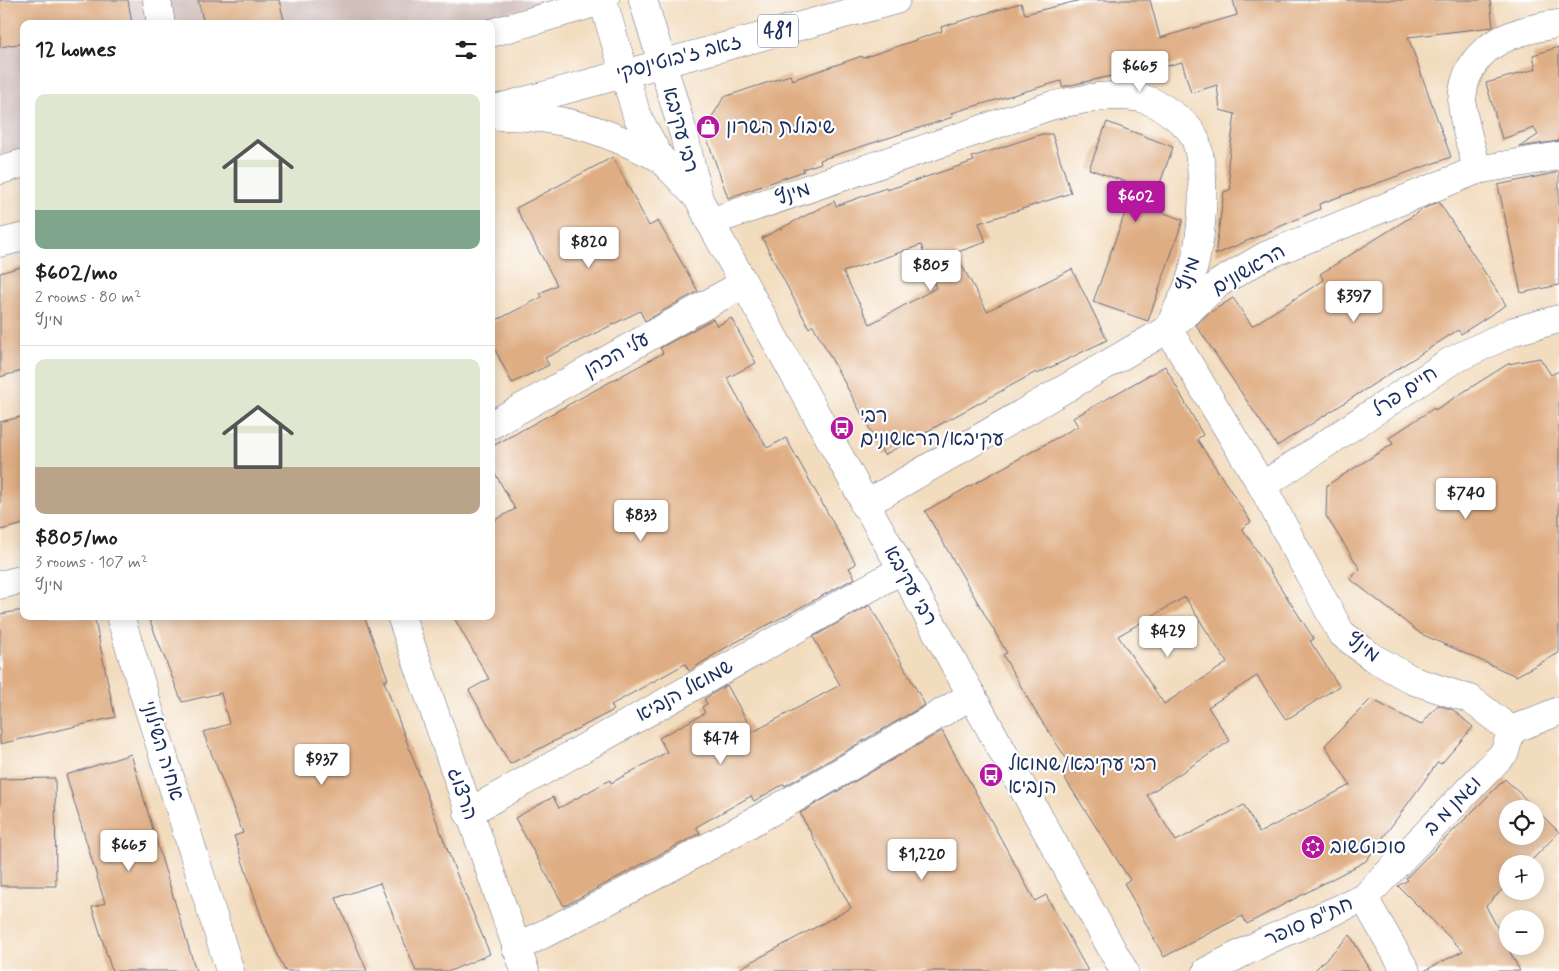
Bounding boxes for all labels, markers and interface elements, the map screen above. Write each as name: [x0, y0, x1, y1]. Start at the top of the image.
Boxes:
road number: 481: [758, 15, 798, 48]
street label: זאב ז'בוטינסקי: [613, 28, 745, 88]
text: 12 homes: [35, 36, 116, 64]
icon: filters: [452, 36, 480, 64]
pin: $665: [1110, 51, 1170, 93]
text: $665: [1122, 56, 1158, 77]
street label: רבי עקיבא: [656, 84, 704, 176]
shop icon: שיבולת השרון: [695, 114, 721, 140]
place label: שיבולת השרון: [726, 114, 835, 141]
icon: home: [213, 126, 303, 216]
street label: מינץ: [772, 175, 814, 213]
pin: $602: [1106, 180, 1166, 223]
text: $602: [1118, 186, 1154, 207]
pin: $820: [559, 226, 619, 269]
text: $820: [571, 232, 607, 253]
street label: הראשונים: [1207, 238, 1291, 302]
pin: $805: [901, 250, 961, 292]
street label: מינץ: [1171, 253, 1207, 295]
text: $805: [913, 255, 949, 276]
text: $602/mo: [35, 259, 118, 287]
pin: $397: [1324, 280, 1384, 323]
text: $397: [1336, 286, 1372, 307]
text: 2 rooms · 80 m²: [35, 287, 141, 308]
text: מינץ: [35, 310, 63, 331]
street label: עלי הכהן: [579, 326, 655, 384]
street label: חיים פרל: [1367, 360, 1443, 424]
icon: home: [213, 392, 303, 482]
place label: רבי עקיבא/הראשונים: [860, 403, 1004, 453]
bus stop icon: רבי עקיבא/הראשונים: [829, 415, 855, 441]
pin: $740: [1436, 478, 1496, 520]
text: $740: [1447, 483, 1485, 504]
pin: $833: [611, 500, 671, 542]
text: $833: [625, 505, 657, 526]
text: $805/mo: [35, 524, 118, 552]
street label: רבי עקיבא: [877, 541, 943, 631]
text: 3 rooms · 107 m²: [35, 552, 148, 573]
text: מינץ: [35, 575, 63, 596]
pin: $429: [1138, 616, 1198, 658]
text: $429: [1150, 621, 1186, 642]
street label: מינץ: [1341, 627, 1385, 669]
street label: שמואל הנביא: [632, 653, 738, 729]
street label: אחיה השילוני: [134, 698, 190, 804]
pin: $474: [691, 722, 751, 765]
text: $474: [703, 728, 739, 749]
pin: $937: [292, 744, 352, 786]
text: $937: [306, 749, 338, 770]
place label: רבי עקיבא/שמואל הנביא: [1008, 751, 1157, 801]
bus stop icon: רבי עקיבא/שמואל הנביא: [978, 762, 1004, 788]
street label: הרצוג: [440, 764, 484, 824]
street label: וגמן מ ב: [1418, 771, 1488, 841]
map controls: [1499, 800, 1544, 955]
button: locate: [1499, 800, 1544, 845]
pin: $665: [99, 830, 159, 872]
synagogue icon: סוכוטשוב: [1300, 834, 1326, 860]
place label: סוכוטשוב: [1330, 834, 1406, 861]
text: $665: [111, 835, 147, 856]
pin: $1,220: [881, 838, 963, 881]
text: $1,220: [899, 844, 945, 865]
button: +: [1499, 855, 1544, 900]
street label: חת"ם סופר: [1260, 890, 1358, 954]
button: −: [1499, 910, 1544, 955]

